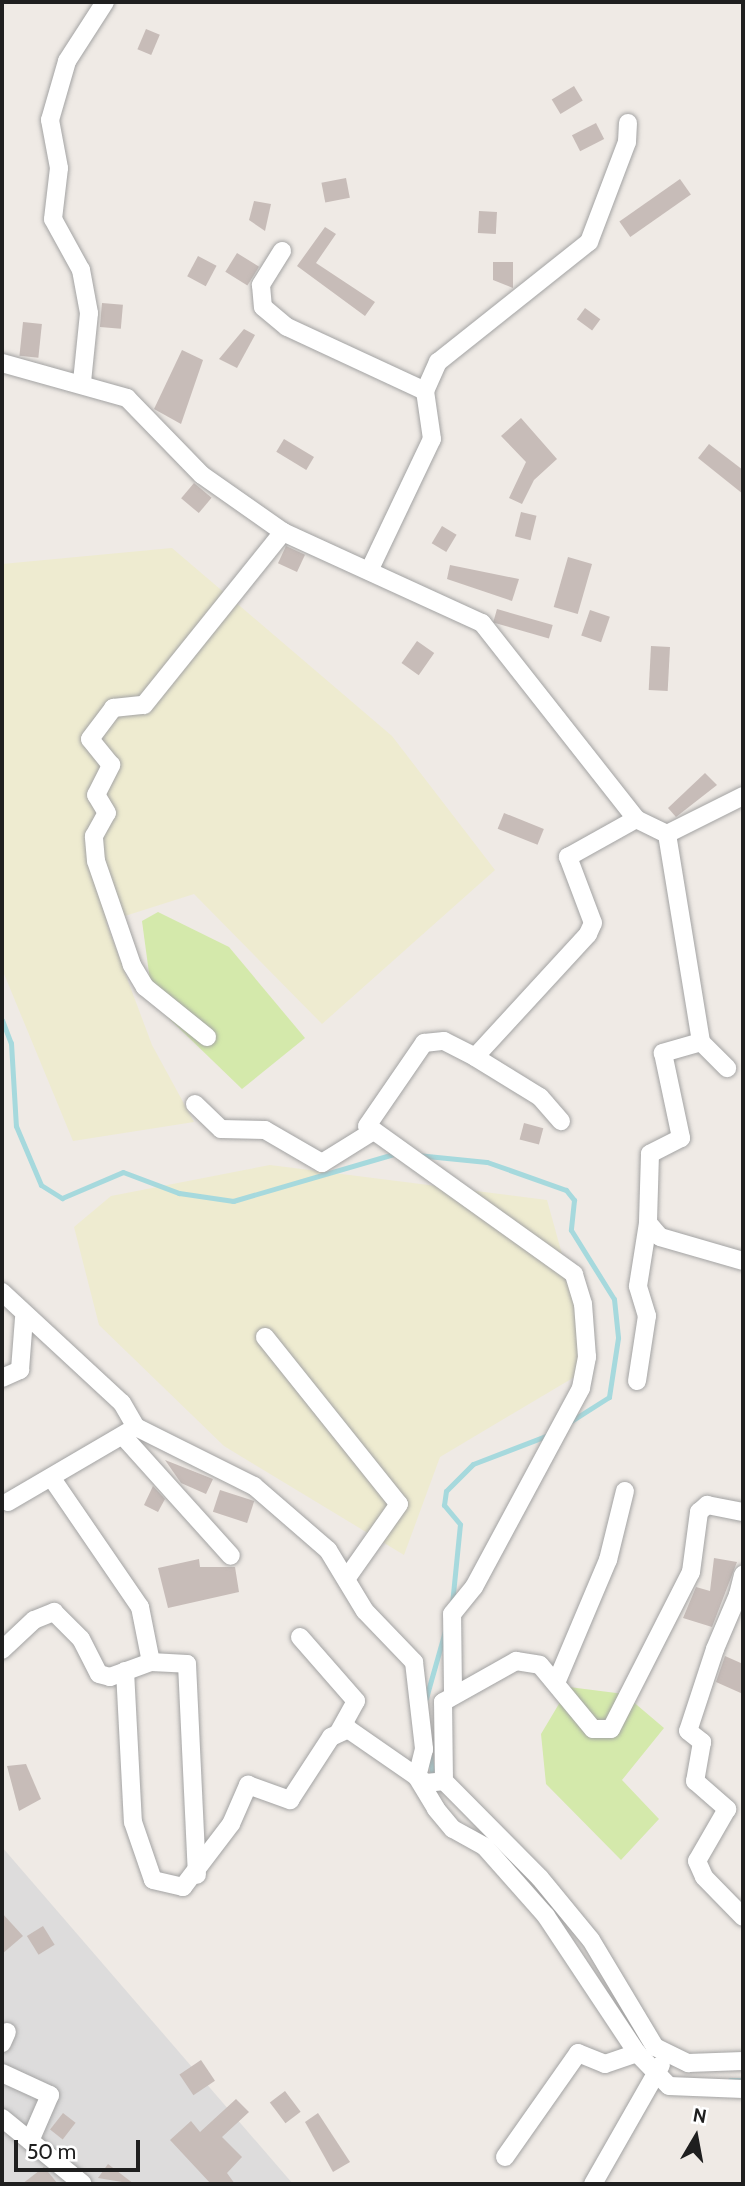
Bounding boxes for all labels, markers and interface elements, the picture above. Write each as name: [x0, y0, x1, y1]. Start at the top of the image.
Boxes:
north arrow: [661, 2102, 731, 2172]
text: N: [691, 2103, 708, 2128]
scale bar: [18, 2126, 144, 2170]
text: 50 m: [27, 2139, 76, 2164]

